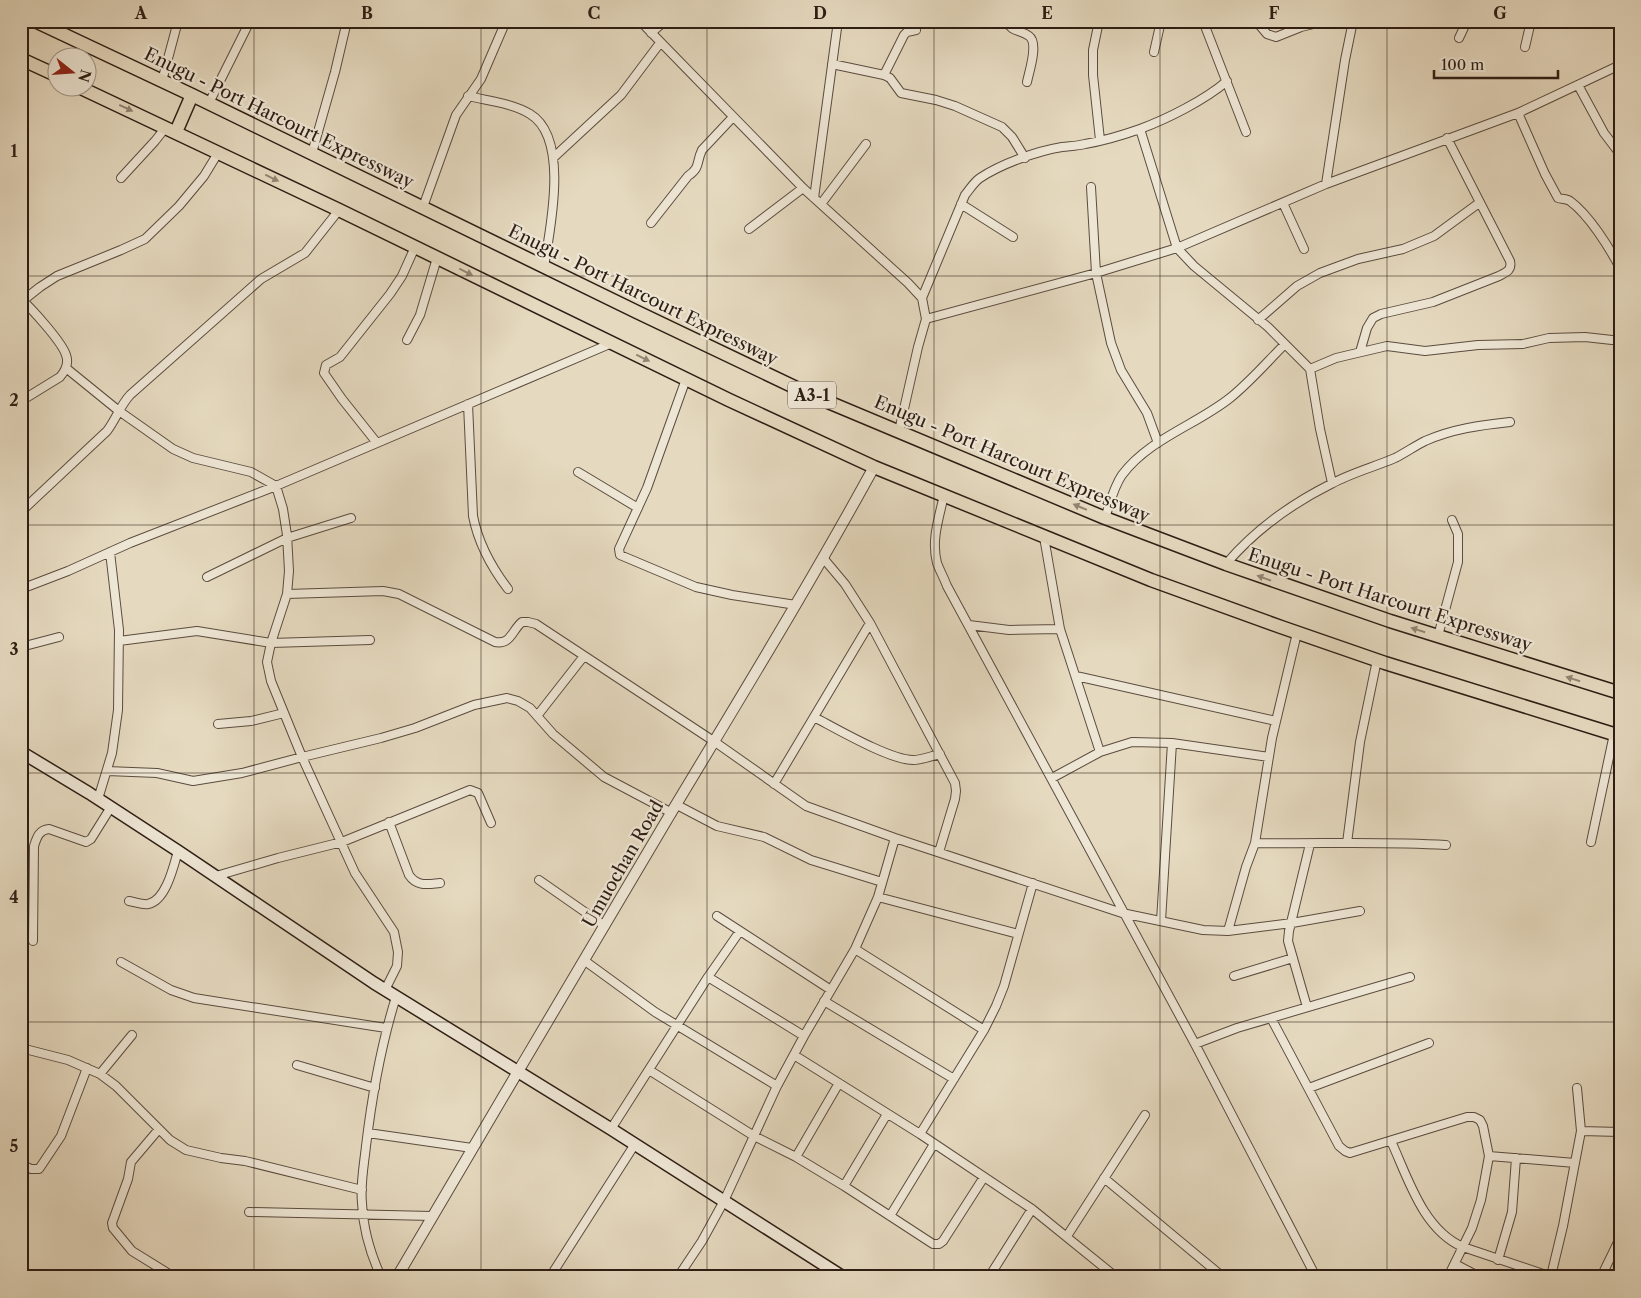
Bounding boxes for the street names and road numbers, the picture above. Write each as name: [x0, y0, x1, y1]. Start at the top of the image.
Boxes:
street label: Enugu - Port Harcourt Expressway: [141, 43, 418, 193]
street label: Enugu - Port Harcourt Expressway: [505, 220, 782, 370]
road number: A3-1: [788, 382, 836, 408]
street label: Enugu - Port Harcourt Expressway: [871, 391, 1154, 528]
street label: Enugu - Port Harcourt Expressway: [1245, 544, 1536, 657]
street label: Umuochan Road: [578, 797, 668, 931]

